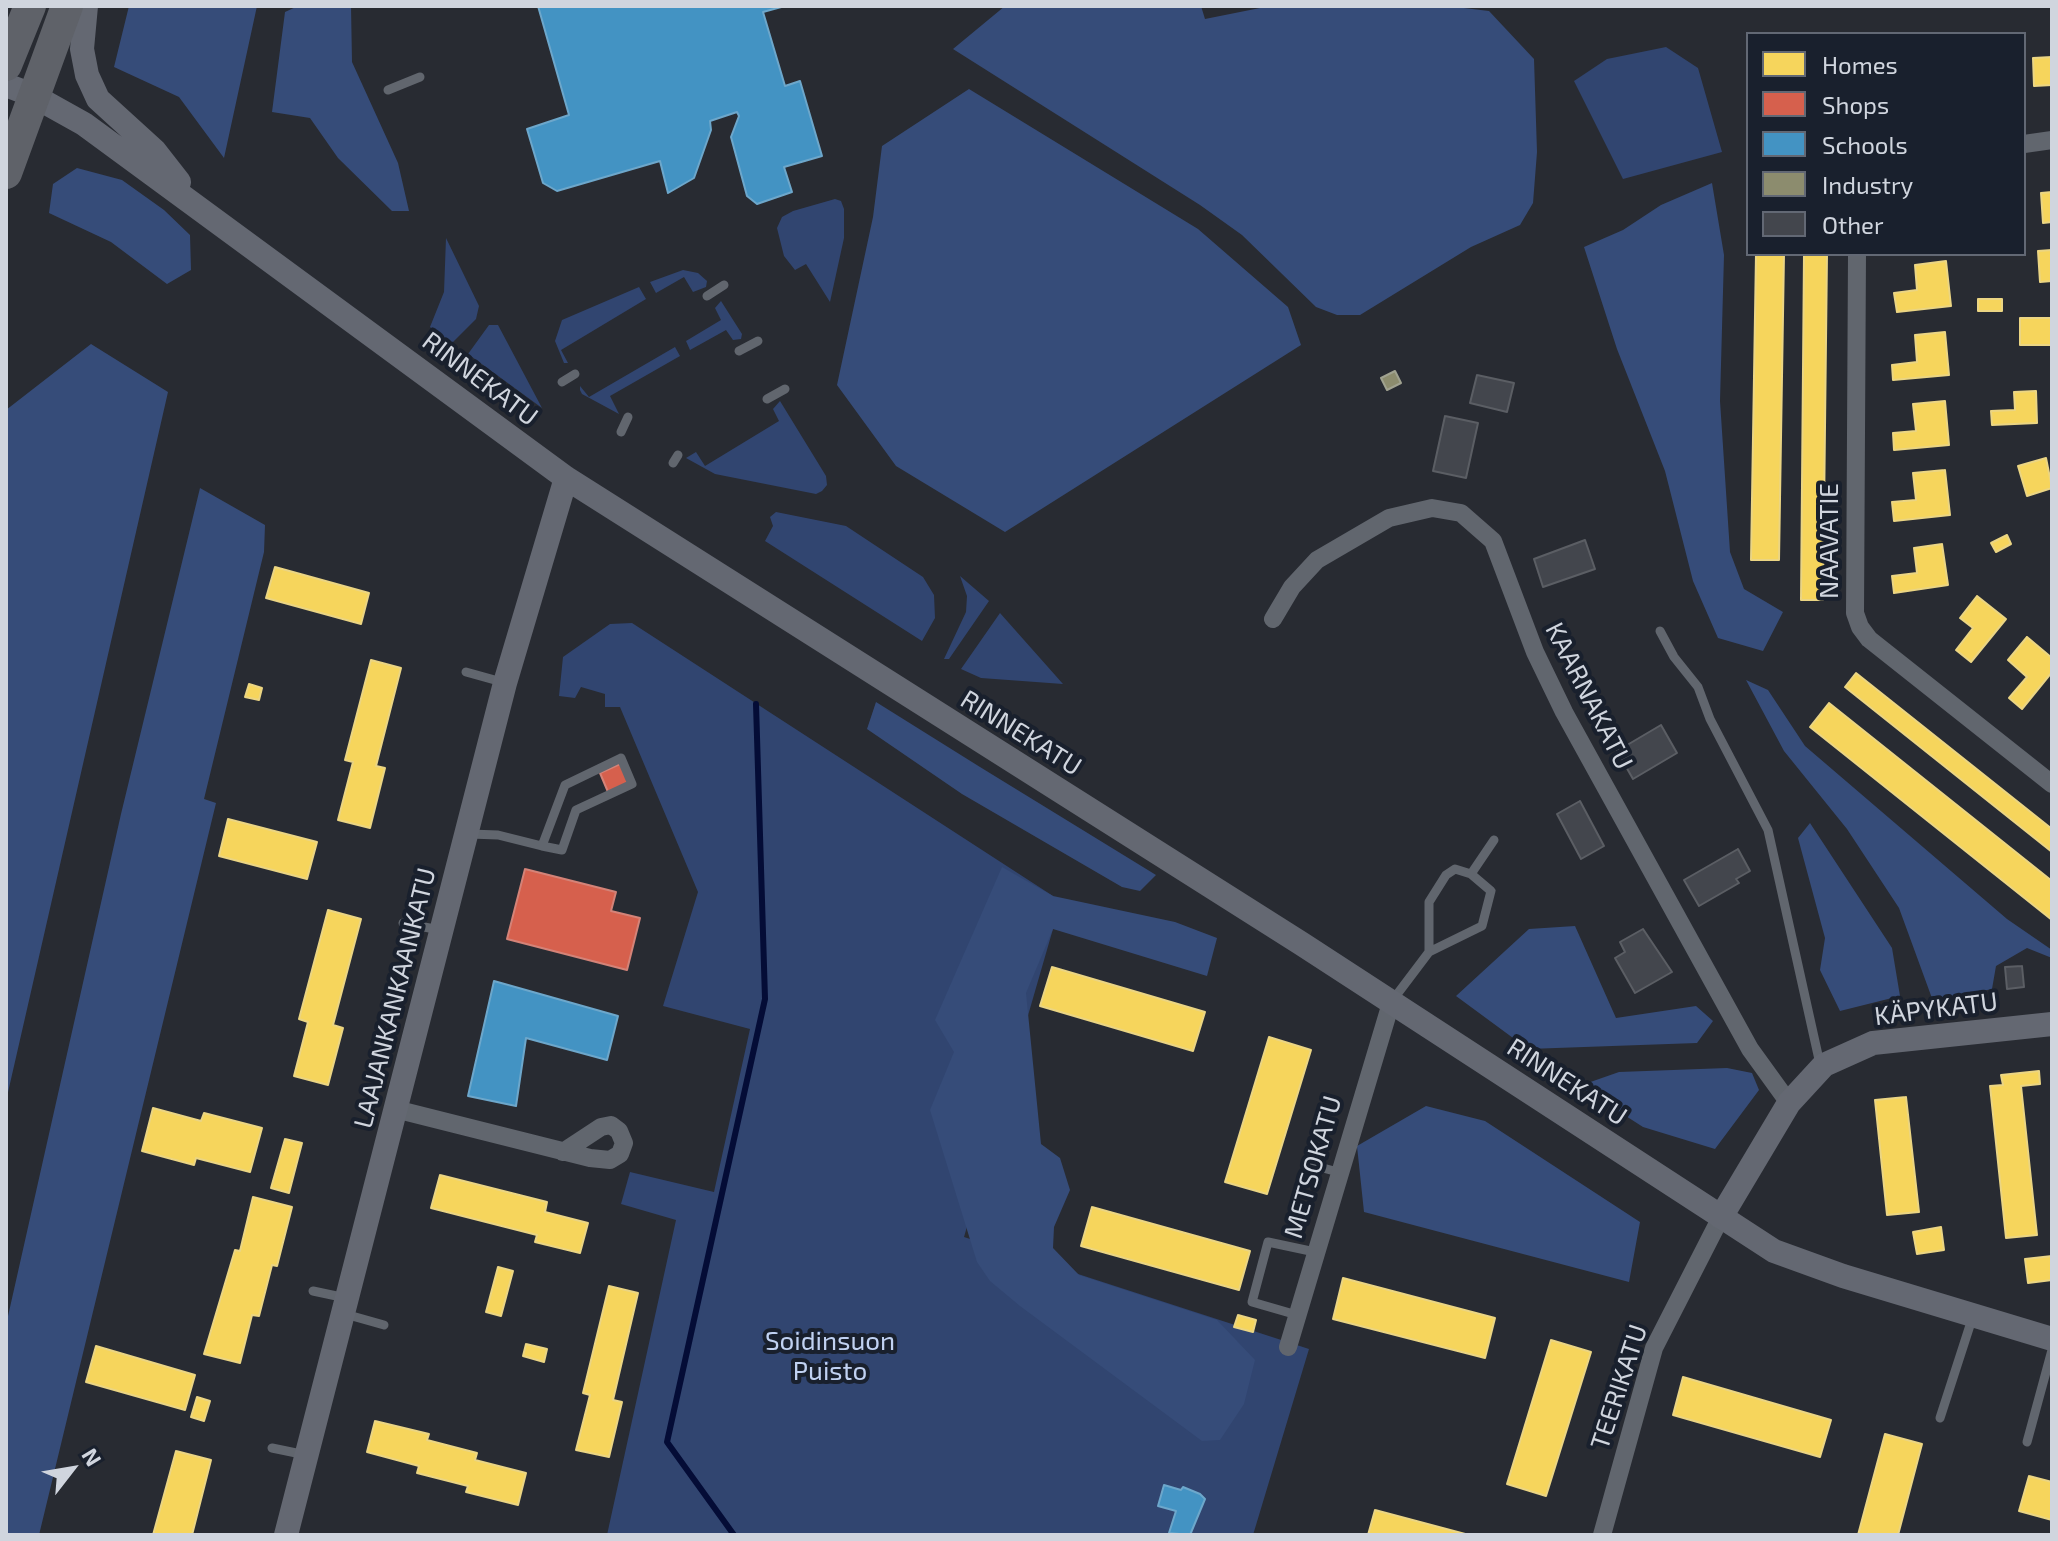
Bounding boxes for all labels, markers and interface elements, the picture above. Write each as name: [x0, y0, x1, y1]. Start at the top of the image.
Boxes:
legend: [1746, 32, 2026, 256]
text: Homes: [1822, 50, 1898, 79]
text: Shops: [1822, 90, 1889, 119]
text: Schools: [1822, 130, 1908, 159]
text: Industry: [1822, 170, 1913, 199]
text: Other: [1822, 210, 1884, 239]
street label: RINNEKATU: [416, 325, 544, 433]
street label: NAAVATIE: [1813, 483, 1845, 599]
street label: KAARNAKATU: [1539, 617, 1639, 775]
street label: RINNEKATU: [955, 684, 1087, 782]
street label: LAAJANKANKAANKATU: [348, 865, 442, 1131]
street label: KÄPYKATU: [1873, 986, 1999, 1032]
street label: RINNEKATU: [1501, 1032, 1633, 1132]
street label: METSOKATU: [1278, 1092, 1348, 1242]
street label: TEERIKATU: [1584, 1321, 1654, 1453]
park label: Soidinsuon Puisto: [765, 1325, 895, 1386]
north arrow: [32, 1429, 112, 1509]
text: N: [77, 1443, 108, 1470]

